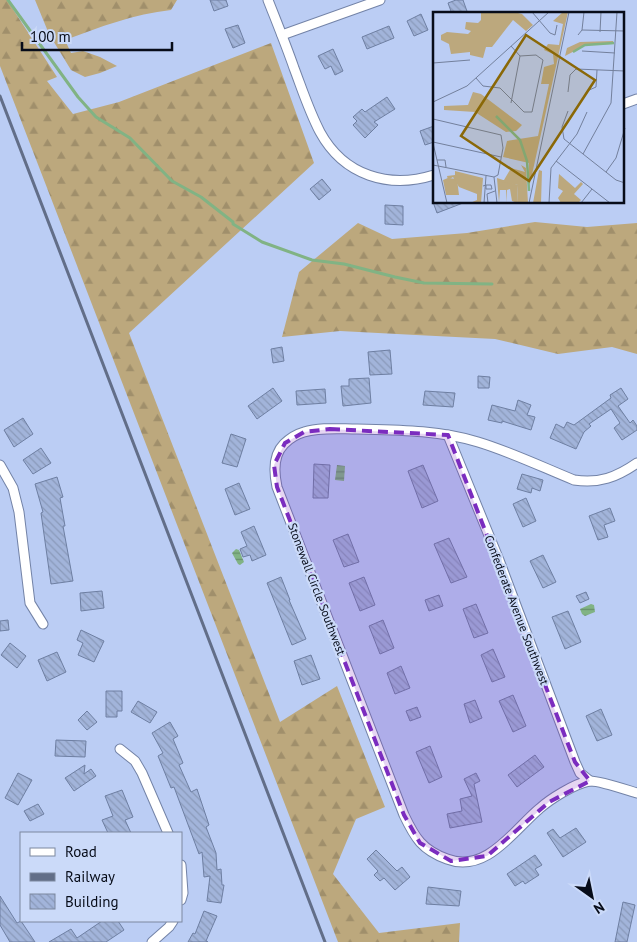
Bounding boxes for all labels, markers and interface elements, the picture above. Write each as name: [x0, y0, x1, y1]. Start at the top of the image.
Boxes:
inset map: [433, 12, 624, 204]
scale bar: [22, 20, 172, 52]
text: 100 m: [30, 27, 71, 46]
street label: Stonewall Circle Southwest: [285, 521, 349, 657]
street label: Confederate Avenue Southwest: [481, 533, 553, 687]
legend: [20, 832, 182, 922]
text: Road: [65, 842, 97, 861]
text: Railway: [65, 867, 115, 886]
north arrow: [567, 872, 617, 922]
text: Building: [65, 892, 119, 911]
text: N: [590, 898, 608, 918]

